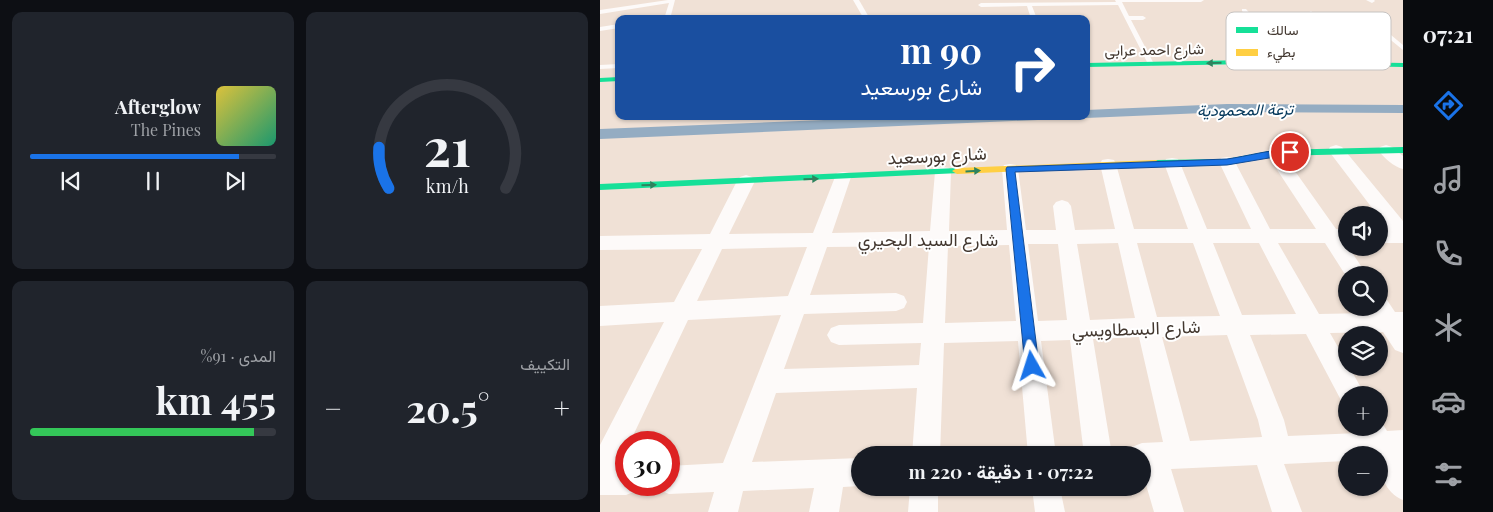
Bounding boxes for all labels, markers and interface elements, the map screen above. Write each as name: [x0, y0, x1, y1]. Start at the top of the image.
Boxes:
legend: [1226, 12, 1391, 70]
text: 07:21: [1423, 19, 1473, 49]
text: سالك: [1267, 20, 1298, 39]
text: 90 m: [900, 26, 982, 73]
icon: right: [1000, 35, 1065, 100]
street label: شارع احمد عرابى: [1104, 38, 1204, 62]
text: بطيء: [1267, 42, 1295, 64]
one-way arrow: [1206, 59, 1222, 67]
text: شارع بورسعيد: [861, 71, 982, 101]
icon: directions: [1431, 88, 1466, 123]
text: Afterglow: [115, 93, 201, 119]
water label: ترعة المحمودية: [1197, 98, 1295, 121]
text: 21: [423, 111, 471, 180]
text: The Pines: [131, 119, 201, 140]
pin: [1269, 131, 1311, 173]
icon: arrive: [1276, 138, 1304, 166]
street label: شارع بورسعيد: [887, 140, 987, 171]
icon: music: [1431, 162, 1466, 197]
one-way arrow: [966, 166, 982, 174]
icon: previous: [57, 167, 85, 195]
icon: pause: [139, 167, 167, 195]
icon: next: [221, 167, 249, 195]
text: km/h: [426, 174, 469, 197]
one-way arrow: [803, 174, 819, 182]
one-way arrow: [641, 181, 657, 189]
map controls: [1338, 206, 1388, 496]
button: sound: [1338, 206, 1388, 256]
street label: شارع السيد البحيري: [858, 227, 998, 255]
icon: phone: [1431, 236, 1466, 271]
button: search: [1338, 266, 1388, 316]
icon: climate: [1431, 310, 1466, 345]
street label: شارع البسطاويسي: [1071, 314, 1201, 346]
button: layers: [1338, 326, 1388, 376]
position arrow: [1005, 339, 1057, 391]
text: المدى · 91%: [201, 345, 276, 366]
text: التكييف: [520, 353, 570, 374]
text: 455 km: [156, 374, 276, 425]
text: 20.5°: [406, 382, 489, 433]
icon: car: [1431, 384, 1466, 419]
button: +: [1338, 386, 1388, 436]
text: −: [324, 389, 342, 426]
text: +: [554, 389, 570, 426]
speed limit sign: 30: [615, 431, 680, 496]
button: −: [1338, 446, 1388, 496]
icon: filters: [1431, 457, 1466, 492]
text: 07:22 · 1 دقيقة · 220 m: [909, 458, 1093, 484]

